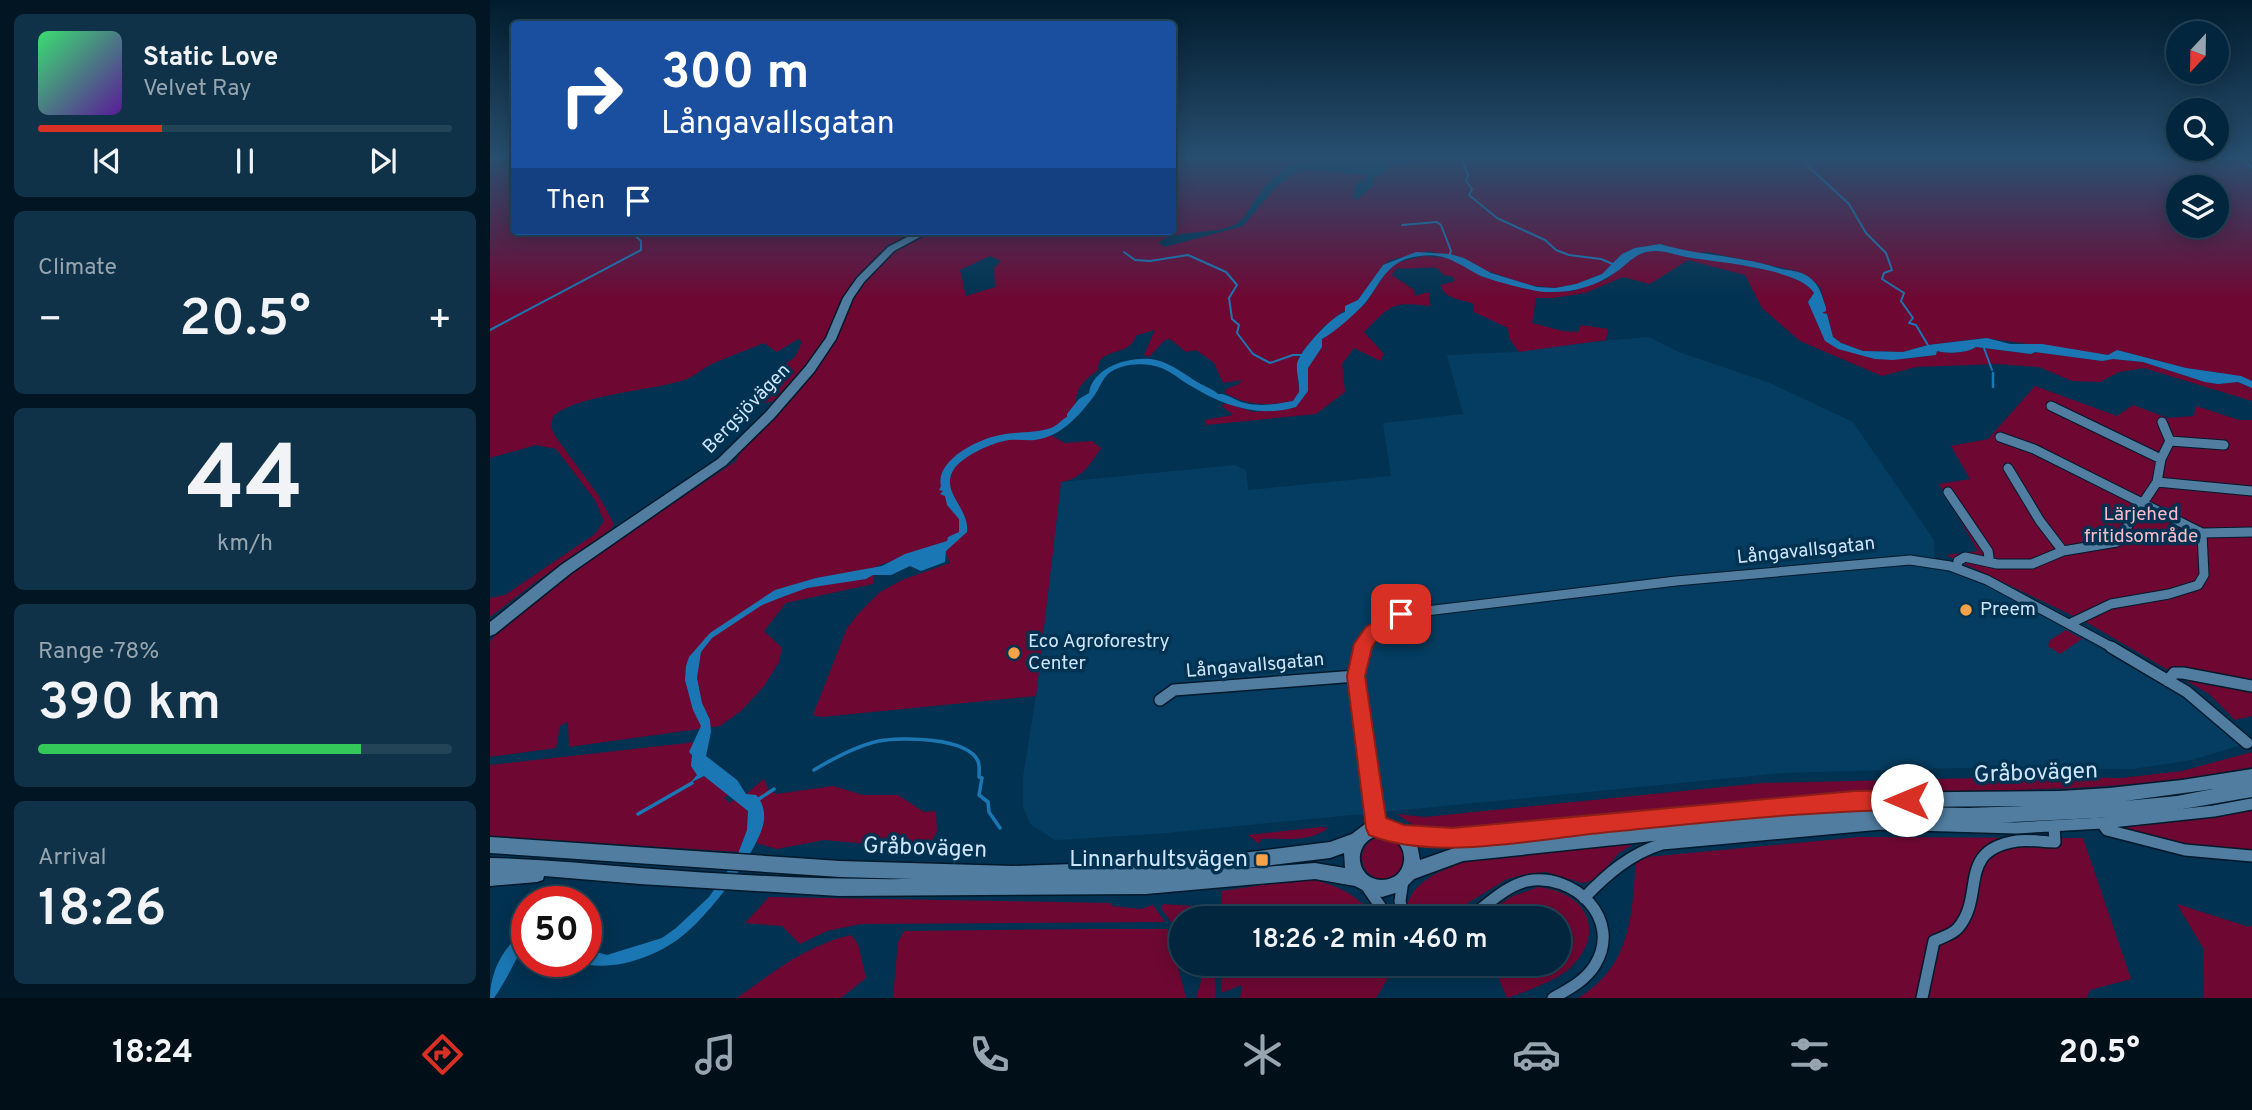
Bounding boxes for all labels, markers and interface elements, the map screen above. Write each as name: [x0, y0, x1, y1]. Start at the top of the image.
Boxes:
north arrow: [2166, 21, 2230, 84]
map controls: [2166, 21, 2229, 238]
text: Static Love: [143, 42, 278, 75]
text: 300 m: [661, 44, 809, 106]
icon: right: [546, 49, 637, 140]
text: Velvet Ray: [143, 75, 251, 104]
button: search: [2166, 98, 2229, 161]
text: Långavallsgatan: [661, 105, 895, 145]
icon: previous: [88, 142, 126, 180]
icon: pause: [226, 142, 264, 180]
icon: next: [364, 142, 402, 180]
button: layers: [2166, 175, 2229, 238]
icon: arrive: [619, 182, 657, 220]
text: Then: [546, 185, 605, 218]
text: Climate: [38, 254, 117, 283]
text: 20.5°: [179, 288, 311, 354]
text: −: [38, 297, 63, 346]
text: +: [427, 297, 452, 346]
street label: Bergsjövägen: [698, 359, 796, 459]
text: 44: [187, 427, 303, 542]
park label: Lärjehed fritidsområde: [2084, 503, 2198, 549]
text: km/h: [217, 530, 273, 559]
street label: Långavallsgatan: [1736, 532, 1876, 570]
pin: [1371, 584, 1431, 644]
icon: arrive: [1382, 595, 1420, 633]
place label: Preem: [1980, 598, 2036, 622]
marker: Preem: [1958, 602, 1974, 618]
place label: Eco Agroforestry Center: [1028, 630, 1170, 676]
text: Range · 78%: [38, 638, 159, 667]
marker: Eco Agroforestry Center: [1006, 645, 1022, 661]
street label: Långavallsgatan: [1185, 648, 1325, 684]
text: 390 km: [38, 672, 221, 738]
street label: Gråbovägen: [1973, 757, 2099, 791]
position arrow: [1870, 763, 1944, 837]
street label: Gråbovägen: [862, 832, 988, 866]
text: Arrival: [38, 844, 107, 873]
place label: Linnarhultsvägen: [1069, 846, 1248, 875]
marker: Linnarhultsvägen: [1254, 852, 1270, 868]
text: 18:26: [38, 878, 167, 944]
speed limit sign: 50: [511, 886, 602, 977]
text: 18:26 · 2 min · 460 m: [1253, 924, 1487, 957]
icon: directions: [418, 1030, 467, 1079]
icon: music: [691, 1030, 740, 1079]
icon: phone: [965, 1030, 1014, 1079]
icon: climate: [1238, 1030, 1287, 1079]
icon: car: [1512, 1030, 1561, 1079]
icon: filters: [1785, 1030, 1834, 1079]
text: 18:24: [112, 1034, 193, 1074]
text: 20.5°: [2058, 1034, 2140, 1074]

